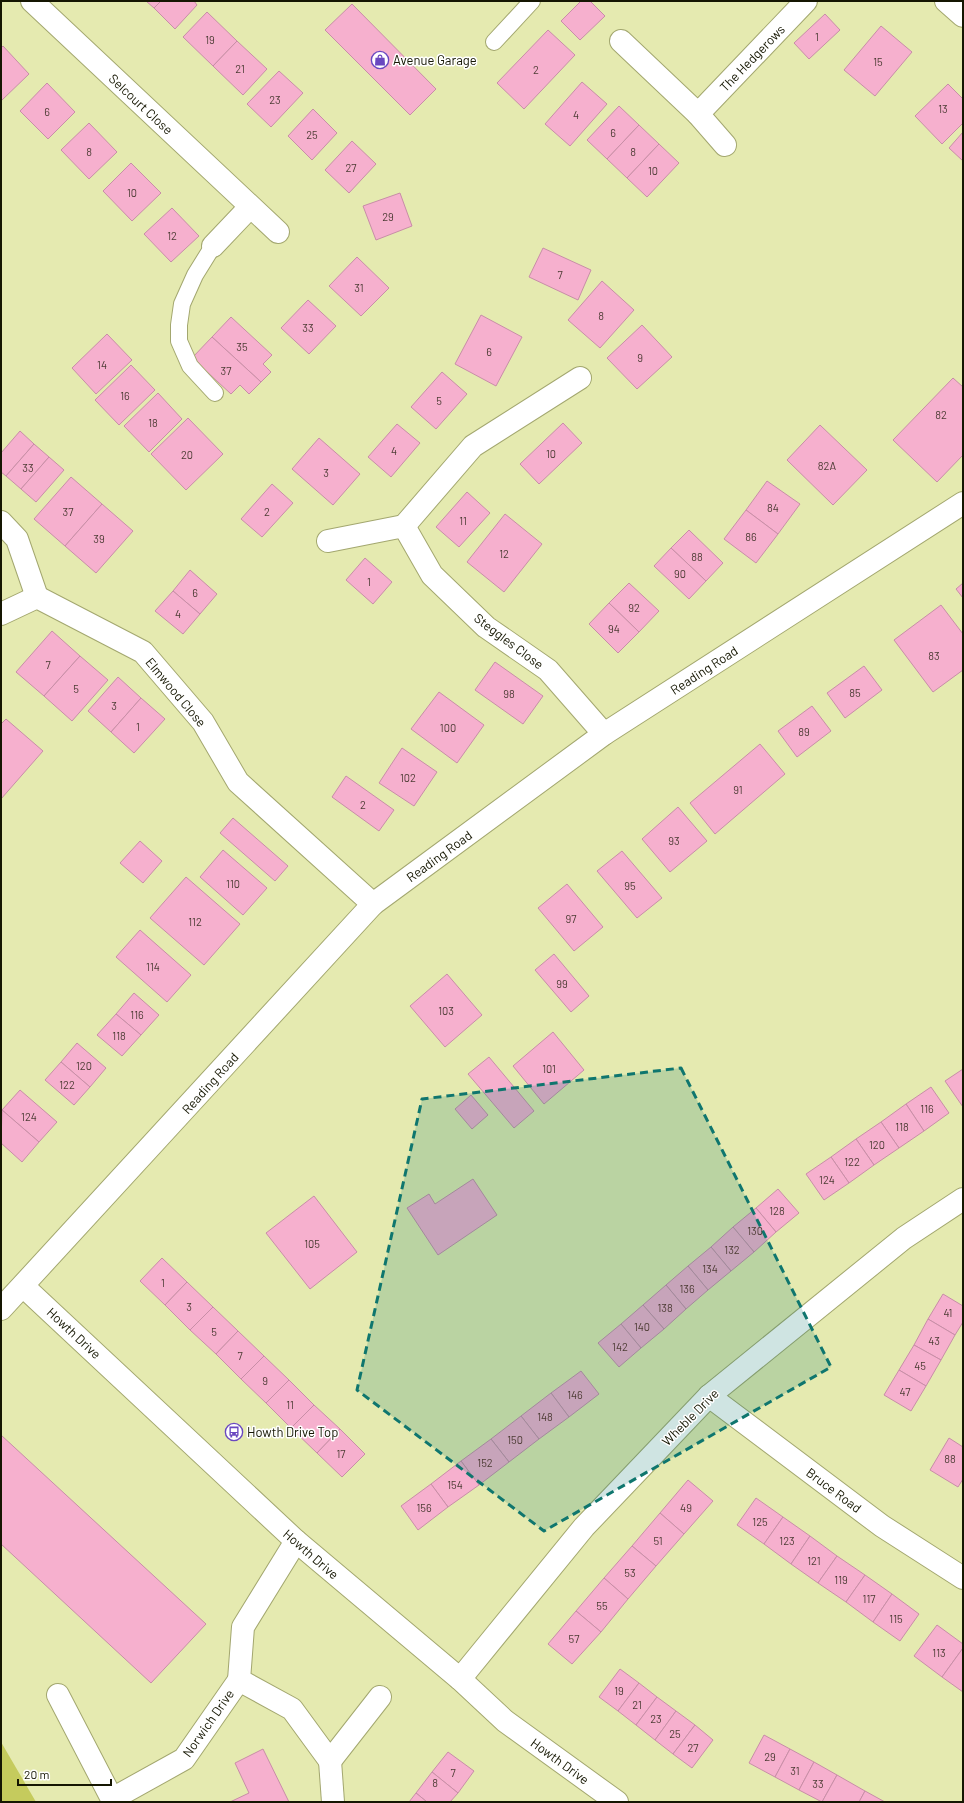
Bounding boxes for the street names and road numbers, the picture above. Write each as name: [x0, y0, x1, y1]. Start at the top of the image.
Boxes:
street label: The Hedgerows: [716, 21, 788, 95]
street label: Selcourt Close: [106, 70, 176, 138]
street label: Steggles Close: [471, 610, 547, 672]
street label: Reading Road: [667, 642, 741, 698]
street label: Elmwood Close: [142, 654, 210, 730]
street label: Reading Road: [403, 827, 475, 885]
street label: Reading Road: [178, 1049, 242, 1117]
street label: Howth Drive: [44, 1304, 104, 1362]
street label: Wheble Drive: [658, 1385, 722, 1449]
street label: Bruce Road: [803, 1464, 865, 1516]
street label: Howth Drive: [280, 1526, 342, 1582]
street label: Norwich Drive: [179, 1686, 237, 1760]
street label: Howth Drive: [528, 1735, 592, 1787]

